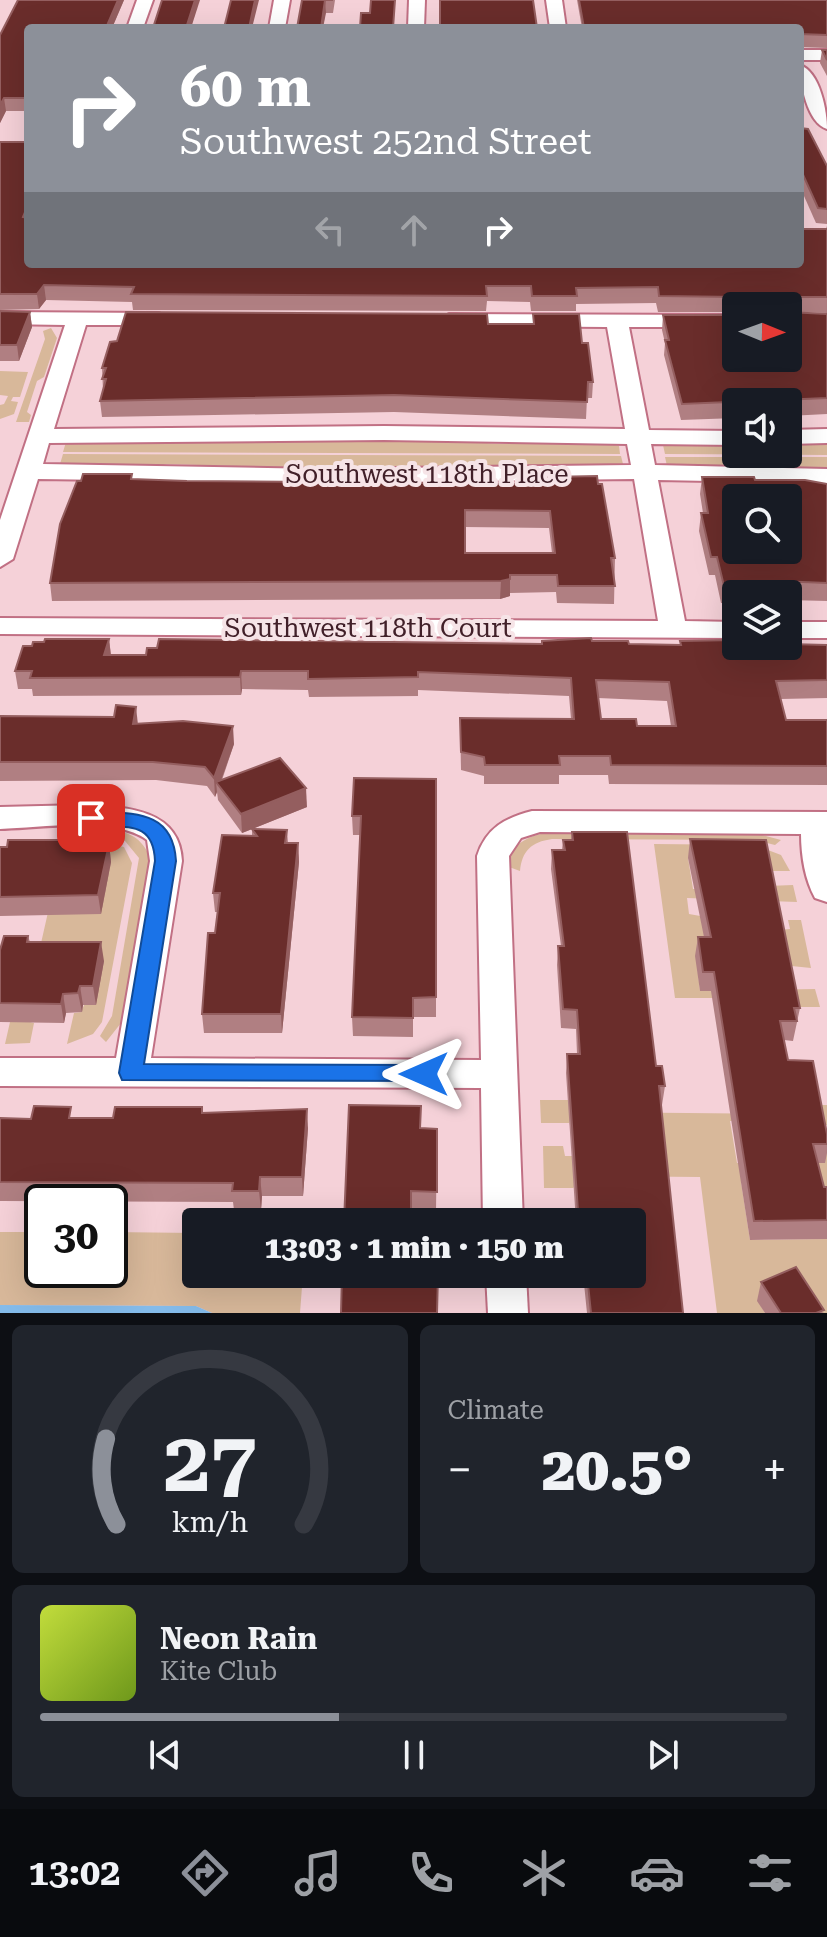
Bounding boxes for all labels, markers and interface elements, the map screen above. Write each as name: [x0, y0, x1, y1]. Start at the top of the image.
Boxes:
text: 60 m: [180, 54, 311, 120]
icon: right: [48, 56, 152, 160]
text: Southwest 252nd Street: [180, 121, 591, 163]
icon: left: [308, 208, 352, 252]
icon: ahead: [392, 208, 436, 252]
icon: right: [476, 208, 520, 252]
north arrow: [722, 292, 802, 372]
map controls: [722, 292, 802, 660]
button: sound: [722, 388, 802, 468]
street label: Southwest 118th Place: [286, 459, 568, 489]
button: search: [722, 484, 802, 564]
button: layers: [722, 580, 802, 660]
street label: Southwest 118th Court: [224, 613, 512, 643]
pin: [57, 784, 125, 852]
icon: arrive: [69, 796, 113, 840]
position arrow: [382, 1032, 466, 1116]
speed limit sign: 30: [24, 1184, 128, 1288]
text: 13:03 · 1 min · 150 m: [264, 1230, 564, 1265]
text: Climate: [448, 1395, 544, 1425]
text: 27: [163, 1414, 256, 1511]
text: 20.5°: [542, 1434, 693, 1505]
text: −: [448, 1444, 472, 1496]
text: +: [762, 1444, 787, 1496]
text: km/h: [171, 1505, 248, 1539]
text: Neon Rain: [160, 1621, 317, 1656]
text: Kite Club: [160, 1656, 277, 1686]
icon: previous: [143, 1733, 187, 1777]
icon: pause: [392, 1733, 436, 1777]
icon: next: [641, 1733, 685, 1777]
icon: directions: [177, 1845, 233, 1901]
icon: music: [290, 1845, 346, 1901]
icon: phone: [403, 1845, 459, 1901]
icon: climate: [516, 1845, 572, 1901]
icon: car: [629, 1845, 685, 1901]
icon: filters: [742, 1845, 798, 1901]
text: 13:02: [29, 1852, 120, 1894]

